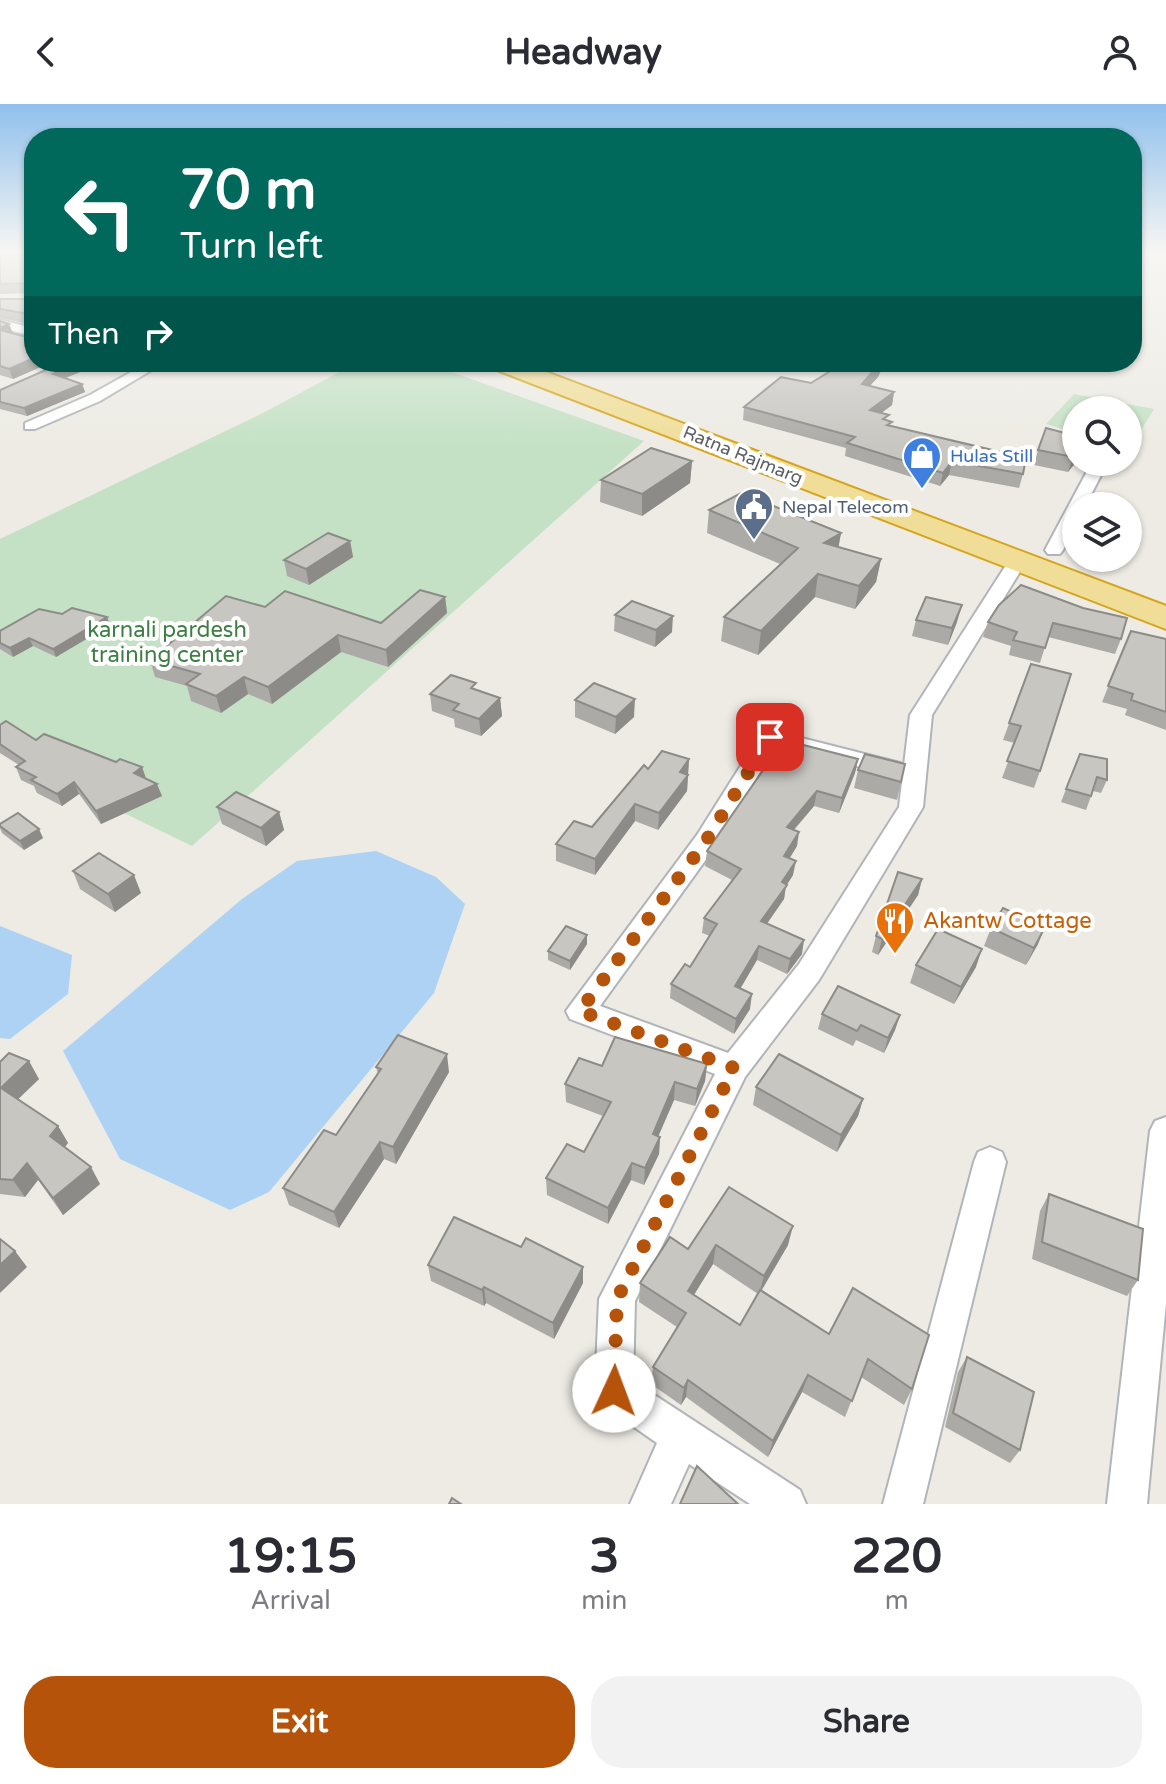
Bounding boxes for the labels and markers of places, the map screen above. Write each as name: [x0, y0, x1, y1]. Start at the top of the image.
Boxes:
shop icon: Hulas Still: [901, 435, 943, 490]
place label: Hulas Still: [950, 445, 1033, 467]
public building icon: Nepal Telecom: [733, 486, 775, 541]
place label: Nepal Telecom: [782, 496, 909, 518]
pin: [736, 703, 804, 771]
restaurant icon: Akantw Cottage: [874, 900, 916, 955]
place label: Akantw Cottage: [923, 908, 1092, 934]

